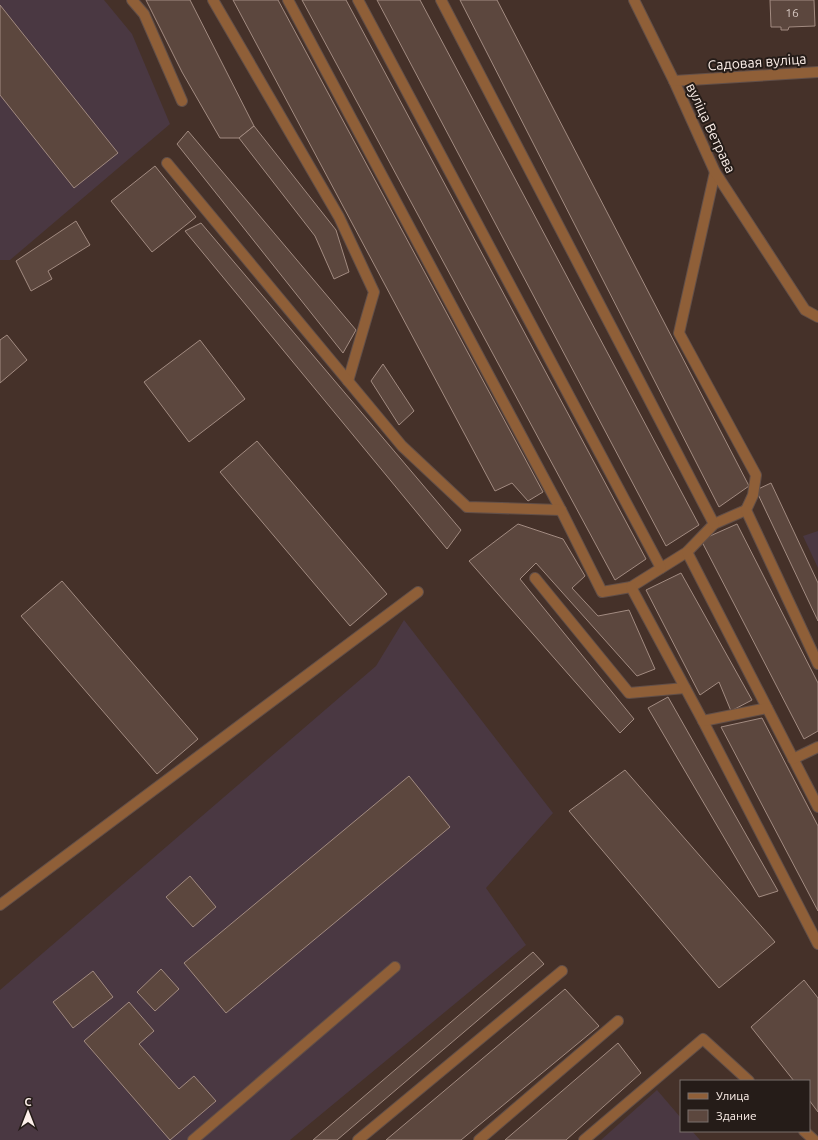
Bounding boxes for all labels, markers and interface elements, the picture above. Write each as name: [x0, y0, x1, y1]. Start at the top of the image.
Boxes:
house number: 16: [785, 6, 799, 19]
street label: Садовая вуліца: [707, 51, 807, 73]
street label: вуліца Ветрава: [683, 80, 739, 176]
legend: [680, 1080, 810, 1132]
text: Улица: [716, 1089, 749, 1102]
north arrow: [8, 1092, 48, 1132]
text: С: [24, 1096, 32, 1108]
text: Здание: [716, 1109, 757, 1122]

